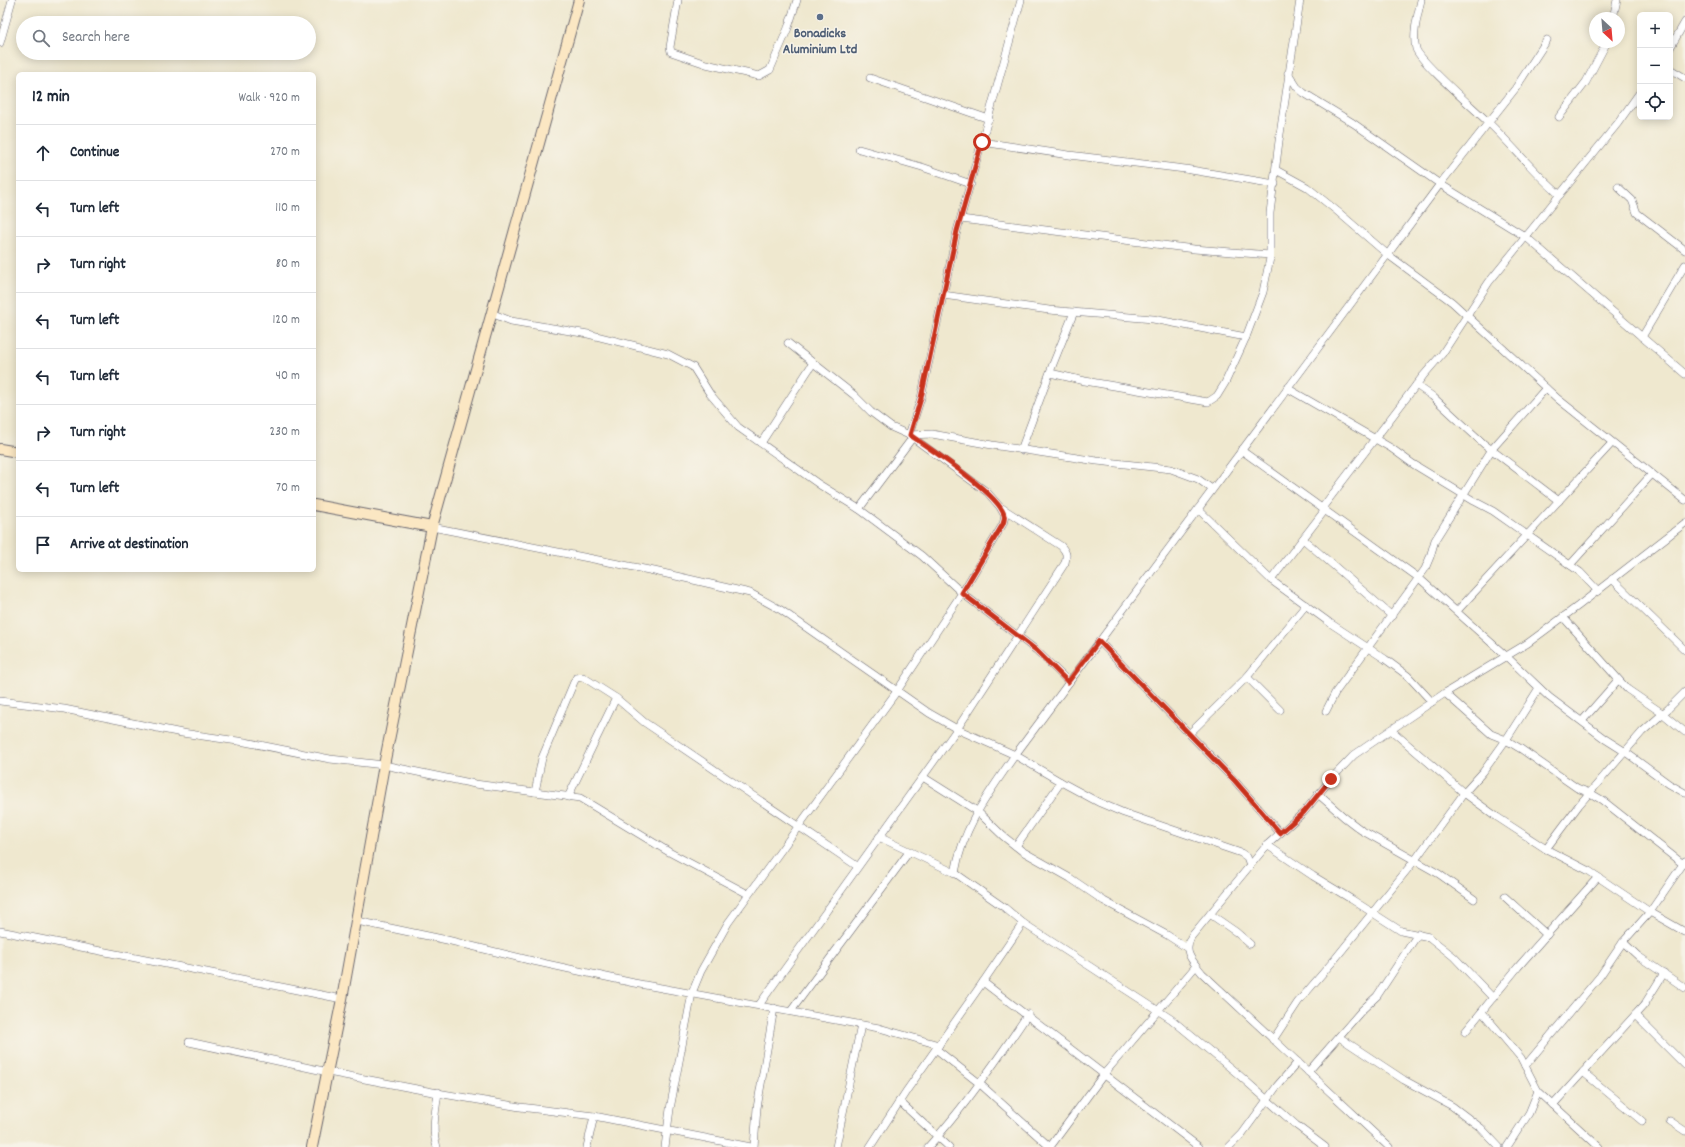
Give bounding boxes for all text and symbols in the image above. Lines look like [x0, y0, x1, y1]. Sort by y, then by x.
marker: Bonadicks Aluminium Ltd [815, 12, 825, 22]
north arrow [1589, 12, 1625, 48]
map controls [1637, 12, 1673, 120]
button: + [1637, 12, 1673, 48]
search box [16, 16, 316, 60]
place label: Bonadicks Aluminium Ltd [783, 24, 858, 60]
icon: search [30, 27, 52, 49]
text: Search here [62, 27, 130, 49]
button: − [1637, 48, 1673, 84]
button: locate [1637, 84, 1673, 120]
text: 12 min [32, 86, 70, 110]
text: Walk · 920 m [238, 89, 300, 108]
route start [973, 133, 991, 151]
icon: ahead [32, 142, 54, 164]
text: Continue [70, 142, 119, 164]
text: 270 m [270, 143, 300, 162]
icon: left [32, 198, 54, 220]
text: Turn left [70, 198, 119, 220]
text: 110 m [275, 199, 300, 218]
icon: right [32, 254, 54, 276]
text: Turn right [70, 254, 126, 276]
text: 80 m [276, 255, 300, 274]
icon: left [32, 310, 54, 332]
text: Turn left [70, 310, 119, 332]
text: 120 m [272, 311, 300, 330]
icon: left [32, 366, 54, 388]
text: Turn left [70, 366, 119, 388]
text: 40 m [276, 367, 300, 386]
icon: right [32, 422, 54, 444]
text: Turn right [70, 422, 126, 444]
text: 230 m [270, 423, 300, 442]
icon: left [32, 478, 54, 500]
text: Turn left [70, 478, 119, 500]
text: 70 m [276, 479, 300, 498]
icon: arrive [32, 534, 54, 556]
text: Arrive at destination [70, 534, 188, 556]
route end [1322, 770, 1340, 788]

